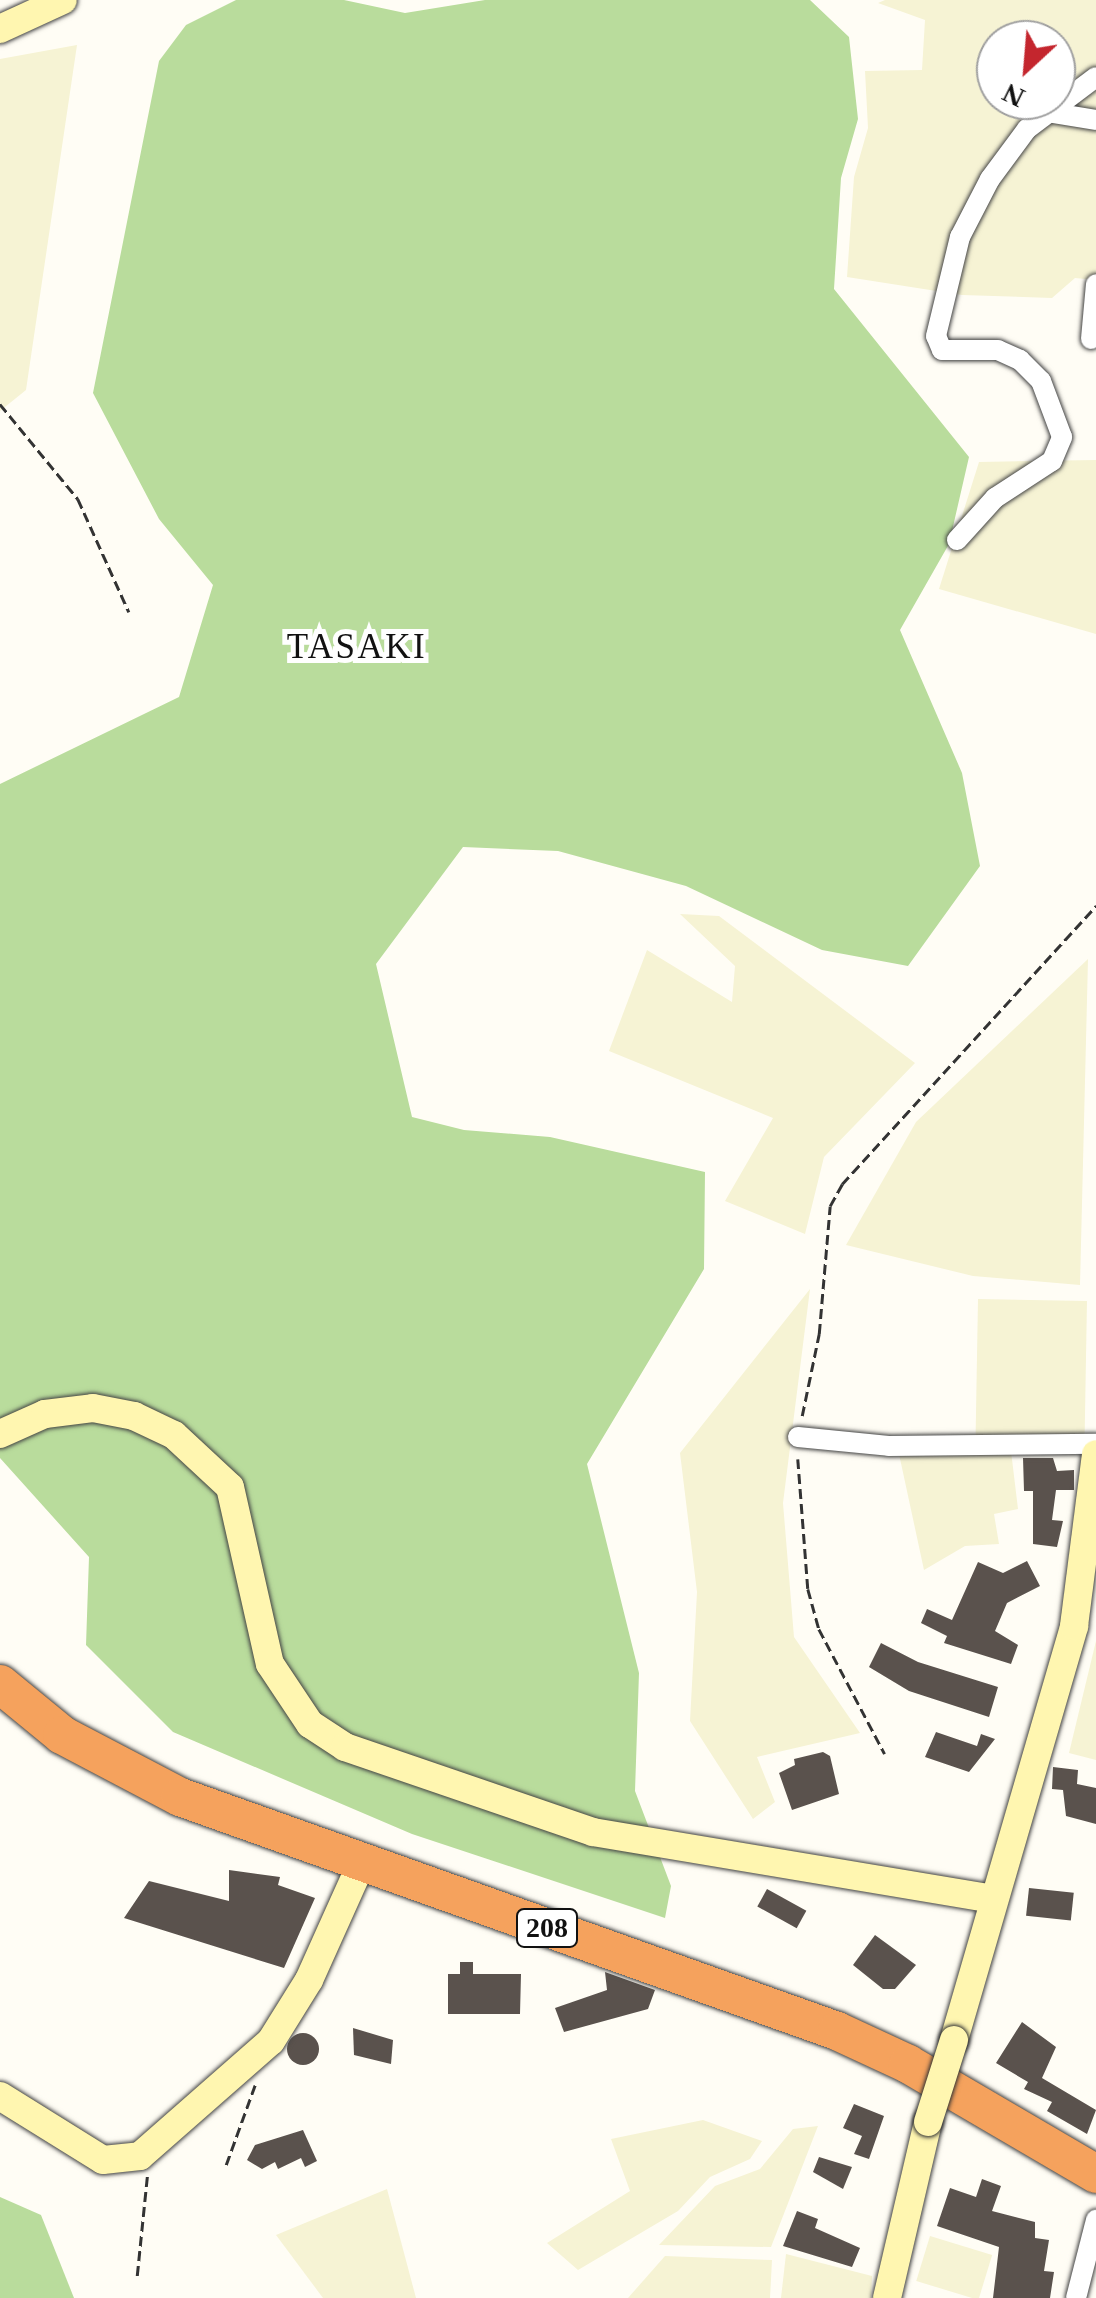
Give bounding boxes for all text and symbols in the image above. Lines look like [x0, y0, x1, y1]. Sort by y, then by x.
north arrow [976, 20, 1076, 120]
text: N [998, 77, 1029, 114]
district label: TASAKI [292, 626, 422, 668]
road number: 208 [512, 1905, 582, 1951]

